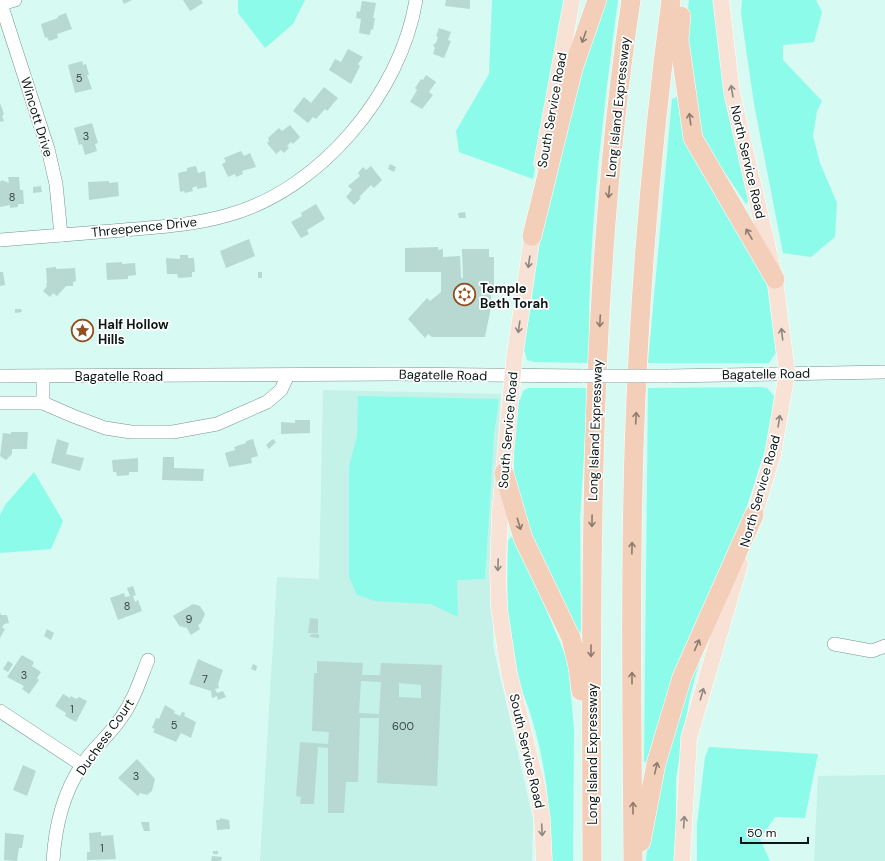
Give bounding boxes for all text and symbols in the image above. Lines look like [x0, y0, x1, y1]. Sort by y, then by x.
one-way arrow [580, 30, 588, 42]
street label: Long Island Expressway [602, 36, 634, 178]
street label: South Service Road [533, 51, 571, 169]
house number: 5 [76, 71, 83, 85]
street label: Wincott Drive [17, 75, 57, 159]
one-way arrow [728, 85, 736, 98]
street label: North Service Road [727, 104, 769, 220]
one-way arrow [686, 113, 694, 126]
house number: 3 [83, 129, 89, 143]
one-way arrow [605, 185, 613, 198]
house number: 8 [9, 190, 15, 204]
street label: Threepence Drive [90, 213, 198, 241]
one-way arrow [744, 228, 752, 240]
one-way arrow [525, 255, 533, 268]
place label: Temple Beth Torah [480, 280, 548, 312]
synagogue icon: Temple Beth Torah [451, 282, 477, 308]
one-way arrow [596, 314, 604, 327]
place label: Half Hollow Hills [98, 316, 169, 348]
place icon: Half Hollow Hills [69, 318, 95, 344]
one-way arrow [515, 320, 523, 333]
one-way arrow [778, 328, 786, 341]
street label: Long Island Expressway [584, 359, 606, 501]
street label: Bagatelle Road [722, 365, 810, 383]
street label: Bagatelle Road [399, 366, 487, 384]
street label: Bagatelle Road [75, 368, 163, 385]
street label: South Service Road [494, 371, 522, 489]
one-way arrow [632, 412, 639, 425]
one-way arrow [775, 415, 783, 428]
street label: North Service Road [736, 433, 784, 549]
one-way arrow [588, 514, 596, 527]
one-way arrow [515, 517, 523, 529]
one-way arrow [628, 542, 636, 555]
one-way arrow [494, 558, 502, 571]
house number: 8 [124, 599, 130, 613]
house number: 9 [186, 612, 193, 626]
one-way arrow [694, 639, 701, 651]
one-way arrow [587, 644, 595, 657]
house number: 3 [21, 668, 27, 682]
house number: 7 [202, 672, 208, 686]
one-way arrow [628, 672, 636, 685]
street label: Long Island Expressway [584, 683, 601, 825]
one-way arrow [699, 688, 706, 701]
street label: South Service Road [506, 692, 548, 810]
street label: Duchess Court [72, 695, 138, 779]
house number: 1 [70, 702, 74, 716]
house number: 5 [171, 718, 178, 732]
house number: 600 [392, 719, 414, 733]
one-way arrow [652, 762, 660, 775]
house number: 3 [133, 769, 139, 783]
one-way arrow [629, 802, 637, 815]
one-way arrow [681, 816, 688, 829]
scale bar [741, 819, 808, 845]
one-way arrow [539, 823, 546, 836]
text: 50 m [747, 825, 776, 841]
house number: 1 [100, 841, 104, 855]

